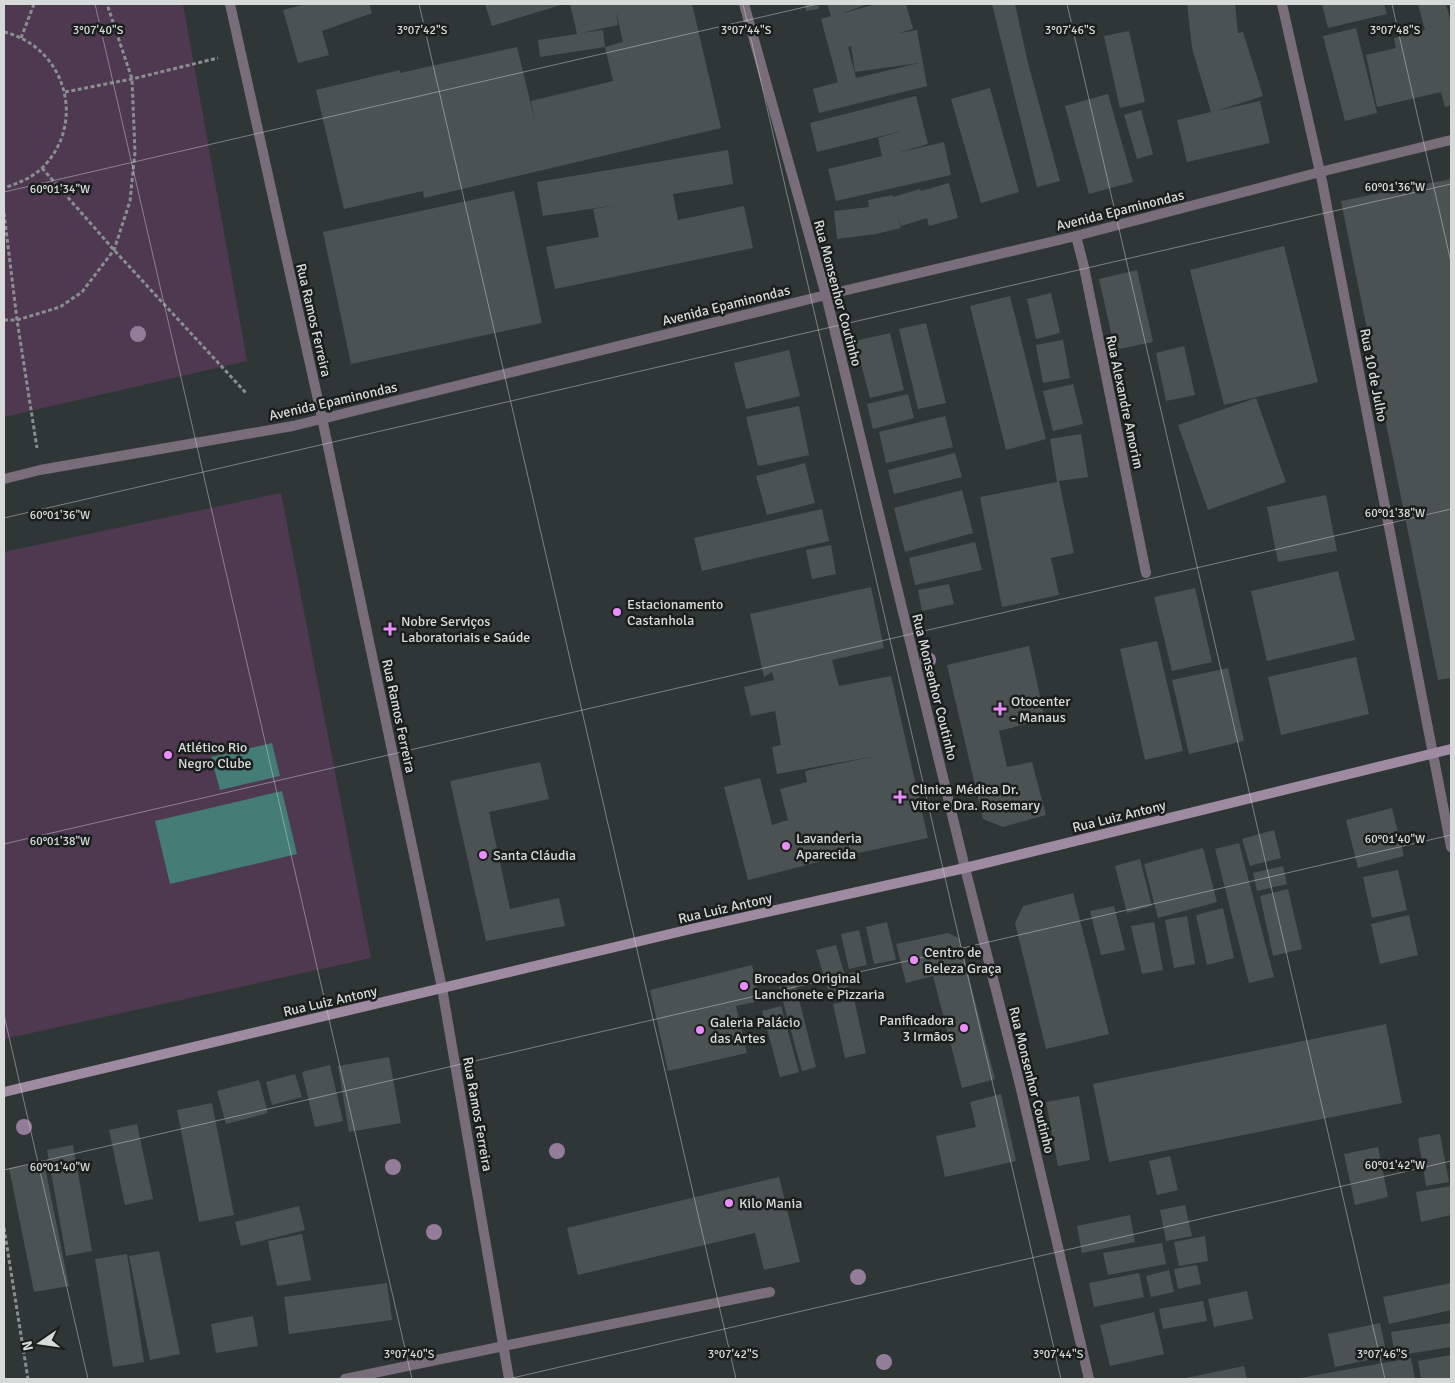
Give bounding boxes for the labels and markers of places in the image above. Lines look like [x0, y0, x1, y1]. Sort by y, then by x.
place label: Estacionamento Castanhola [627, 596, 723, 629]
marker: Estacionamento Castanhola [611, 606, 623, 618]
place label: Nobre Serviços Laboratoriais e Saúde [401, 613, 530, 646]
marker: Nobre Serviços Laboratoriais e Saúde [383, 622, 397, 636]
place label: Otocenter - Manaus [1011, 693, 1071, 726]
marker: Otocenter - Manaus [993, 702, 1007, 716]
place label: Atlético Rio Negro Clube [178, 739, 252, 772]
marker: Atlético Rio Negro Clube [162, 749, 174, 761]
place label: Clinica Médica Dr. Vitor e Dra. Rosemary [911, 781, 1041, 814]
marker: Clinica Médica Dr. Vitor e Dra. Rosemary [893, 790, 907, 804]
place label: Lavanderia Aparecida [796, 830, 862, 863]
marker: Lavanderia Aparecida [780, 840, 792, 852]
place label: Santa Cláudia [493, 847, 576, 864]
marker: Santa Cláudia [477, 849, 489, 861]
place label: Centro de Beleza Graça [924, 944, 1002, 977]
marker: Centro de Beleza Graça [908, 954, 920, 966]
place label: Brocados Original Lanchonete e Pizzaria [754, 970, 885, 1003]
marker: Brocados Original Lanchonete e Pizzaria [738, 980, 750, 992]
place label: Panificadora 3 Irmãos [879, 1012, 954, 1045]
place label: Galeria Palácio das Artes [710, 1014, 800, 1047]
marker: Panificadora 3 Irmãos [958, 1022, 970, 1034]
marker: Galeria Palácio das Artes [694, 1024, 706, 1036]
place label: Kilo Mania [739, 1195, 802, 1212]
marker: Kilo Mania [723, 1197, 735, 1209]

